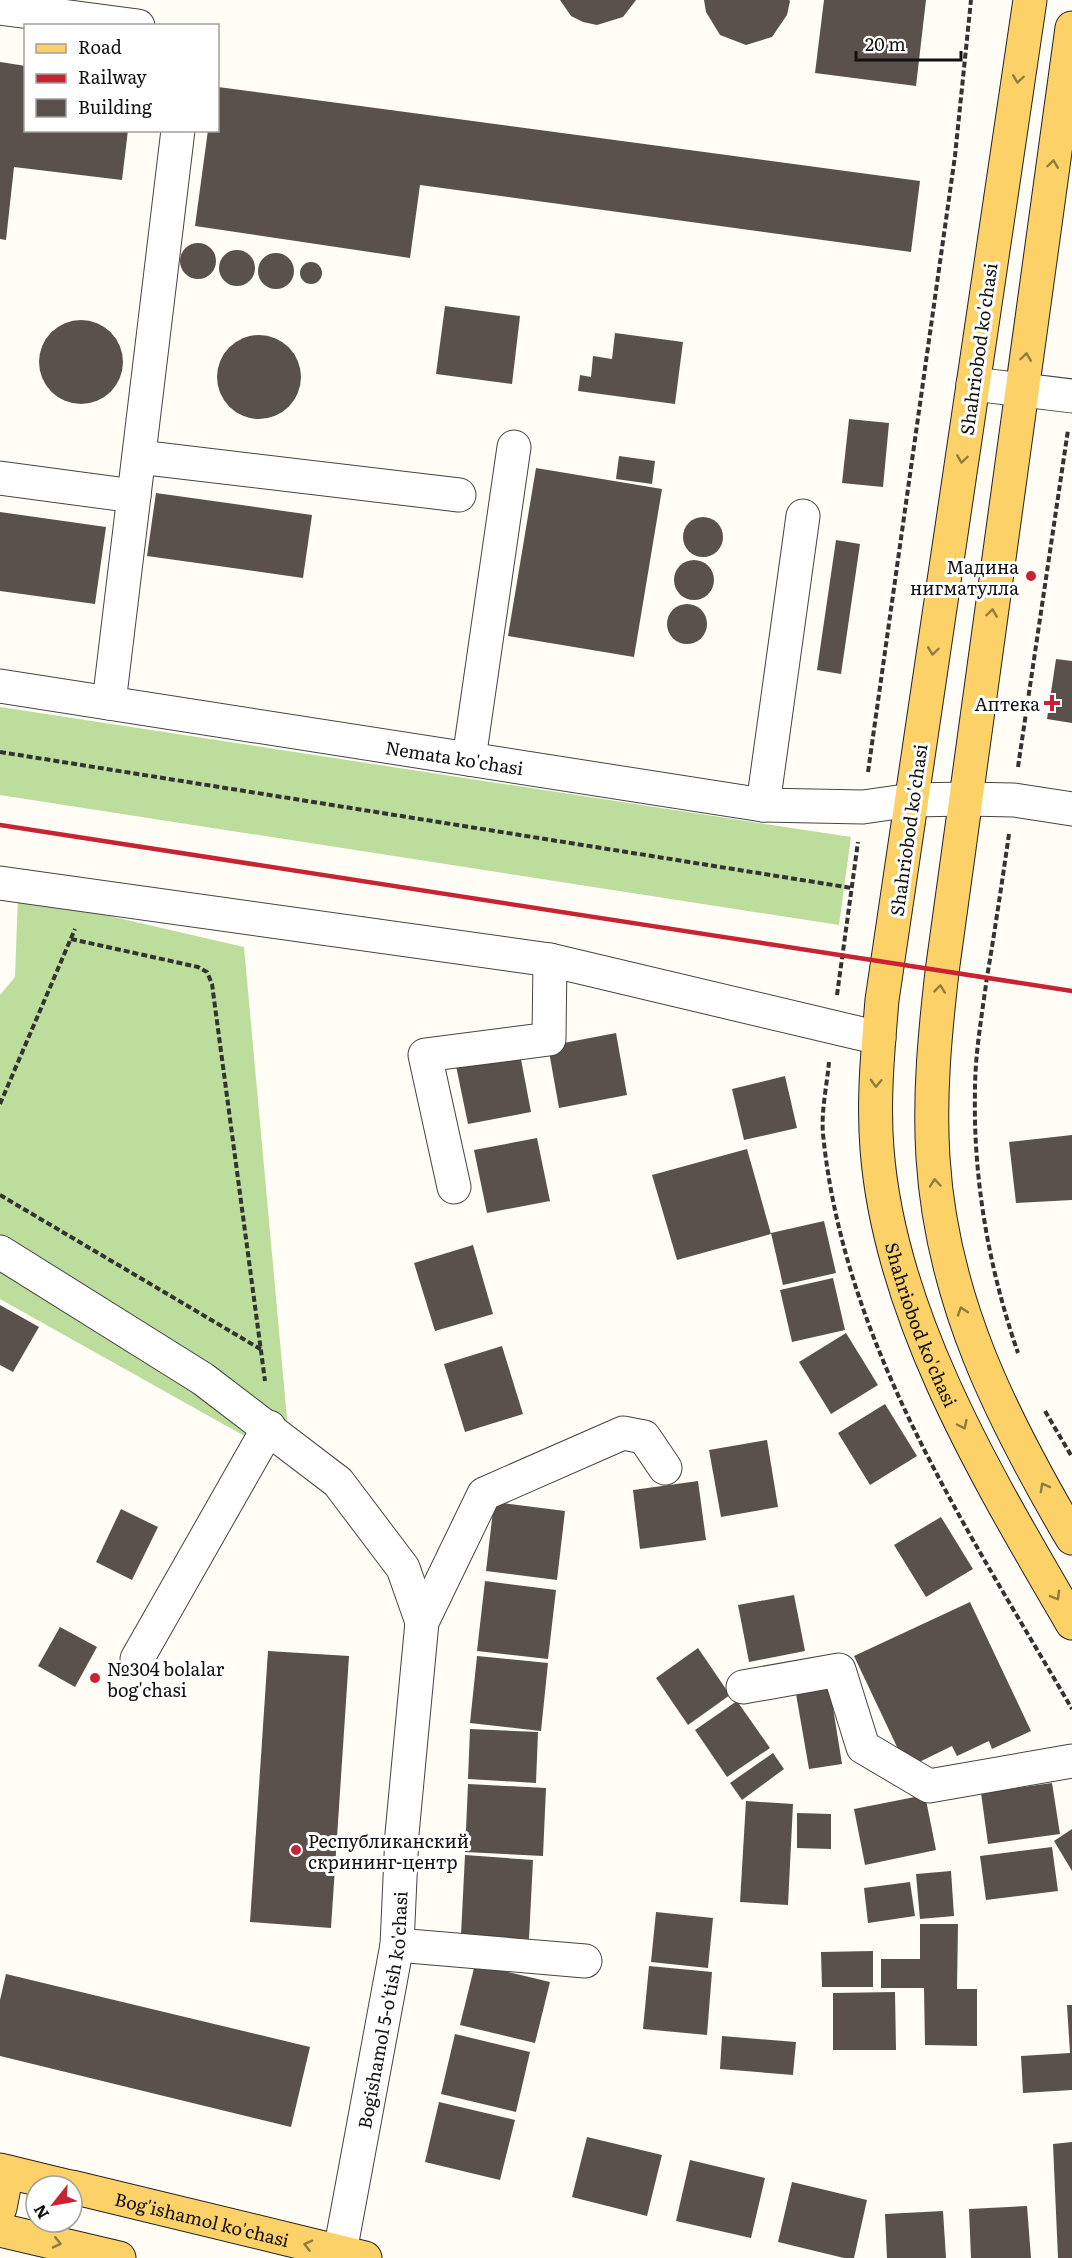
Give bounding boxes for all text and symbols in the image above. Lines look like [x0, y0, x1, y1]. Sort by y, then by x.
legend [24, 24, 219, 132]
scale bar [856, 24, 961, 62]
text: 20 m [865, 30, 906, 57]
text: Road [78, 33, 122, 60]
text: Railway [78, 63, 147, 90]
one-way arrow [1013, 74, 1025, 83]
text: Building [78, 93, 153, 120]
one-way arrow [1047, 160, 1059, 169]
street label: Shahriobod ko'chasi [953, 261, 1003, 437]
one-way arrow [1020, 353, 1032, 362]
one-way arrow [957, 454, 969, 463]
place label: Мадина нигматулла [910, 553, 1019, 601]
marker: Мадина нигматулла [1024, 569, 1038, 583]
one-way arrow [985, 608, 997, 618]
one-way arrow [928, 647, 940, 656]
place label: Аптека [974, 690, 1040, 717]
marker: Аптека [1045, 696, 1059, 710]
street label: Nemata ko'chasi [384, 733, 525, 781]
street label: Shahriobod ko'chasi [883, 742, 933, 918]
one-way arrow [933, 984, 946, 994]
one-way arrow [870, 1079, 883, 1088]
one-way arrow [929, 1179, 942, 1188]
street label: Shahriobod ko'chasi [879, 1239, 965, 1411]
one-way arrow [956, 1306, 969, 1317]
one-way arrow [956, 1418, 968, 1429]
one-way arrow [1040, 1483, 1051, 1493]
one-way arrow [1049, 1590, 1060, 1600]
place label: №304 bolalar bog'chasi [107, 1655, 225, 1703]
marker: №304 bolalar bog'chasi [88, 1671, 102, 1685]
place label: Республиканский скрининг-центр [308, 1827, 469, 1875]
marker: Республиканский скрининг-центр [289, 1843, 303, 1857]
street label: Bogishamol 5-o'tish ko'chasi [350, 1891, 413, 2131]
north arrow [24, 2174, 84, 2234]
street label: Bog'ishamol ko'chasi [112, 2184, 292, 2253]
text: N [27, 2200, 54, 2224]
one-way arrow [52, 2236, 62, 2249]
one-way arrow [303, 2239, 313, 2252]

